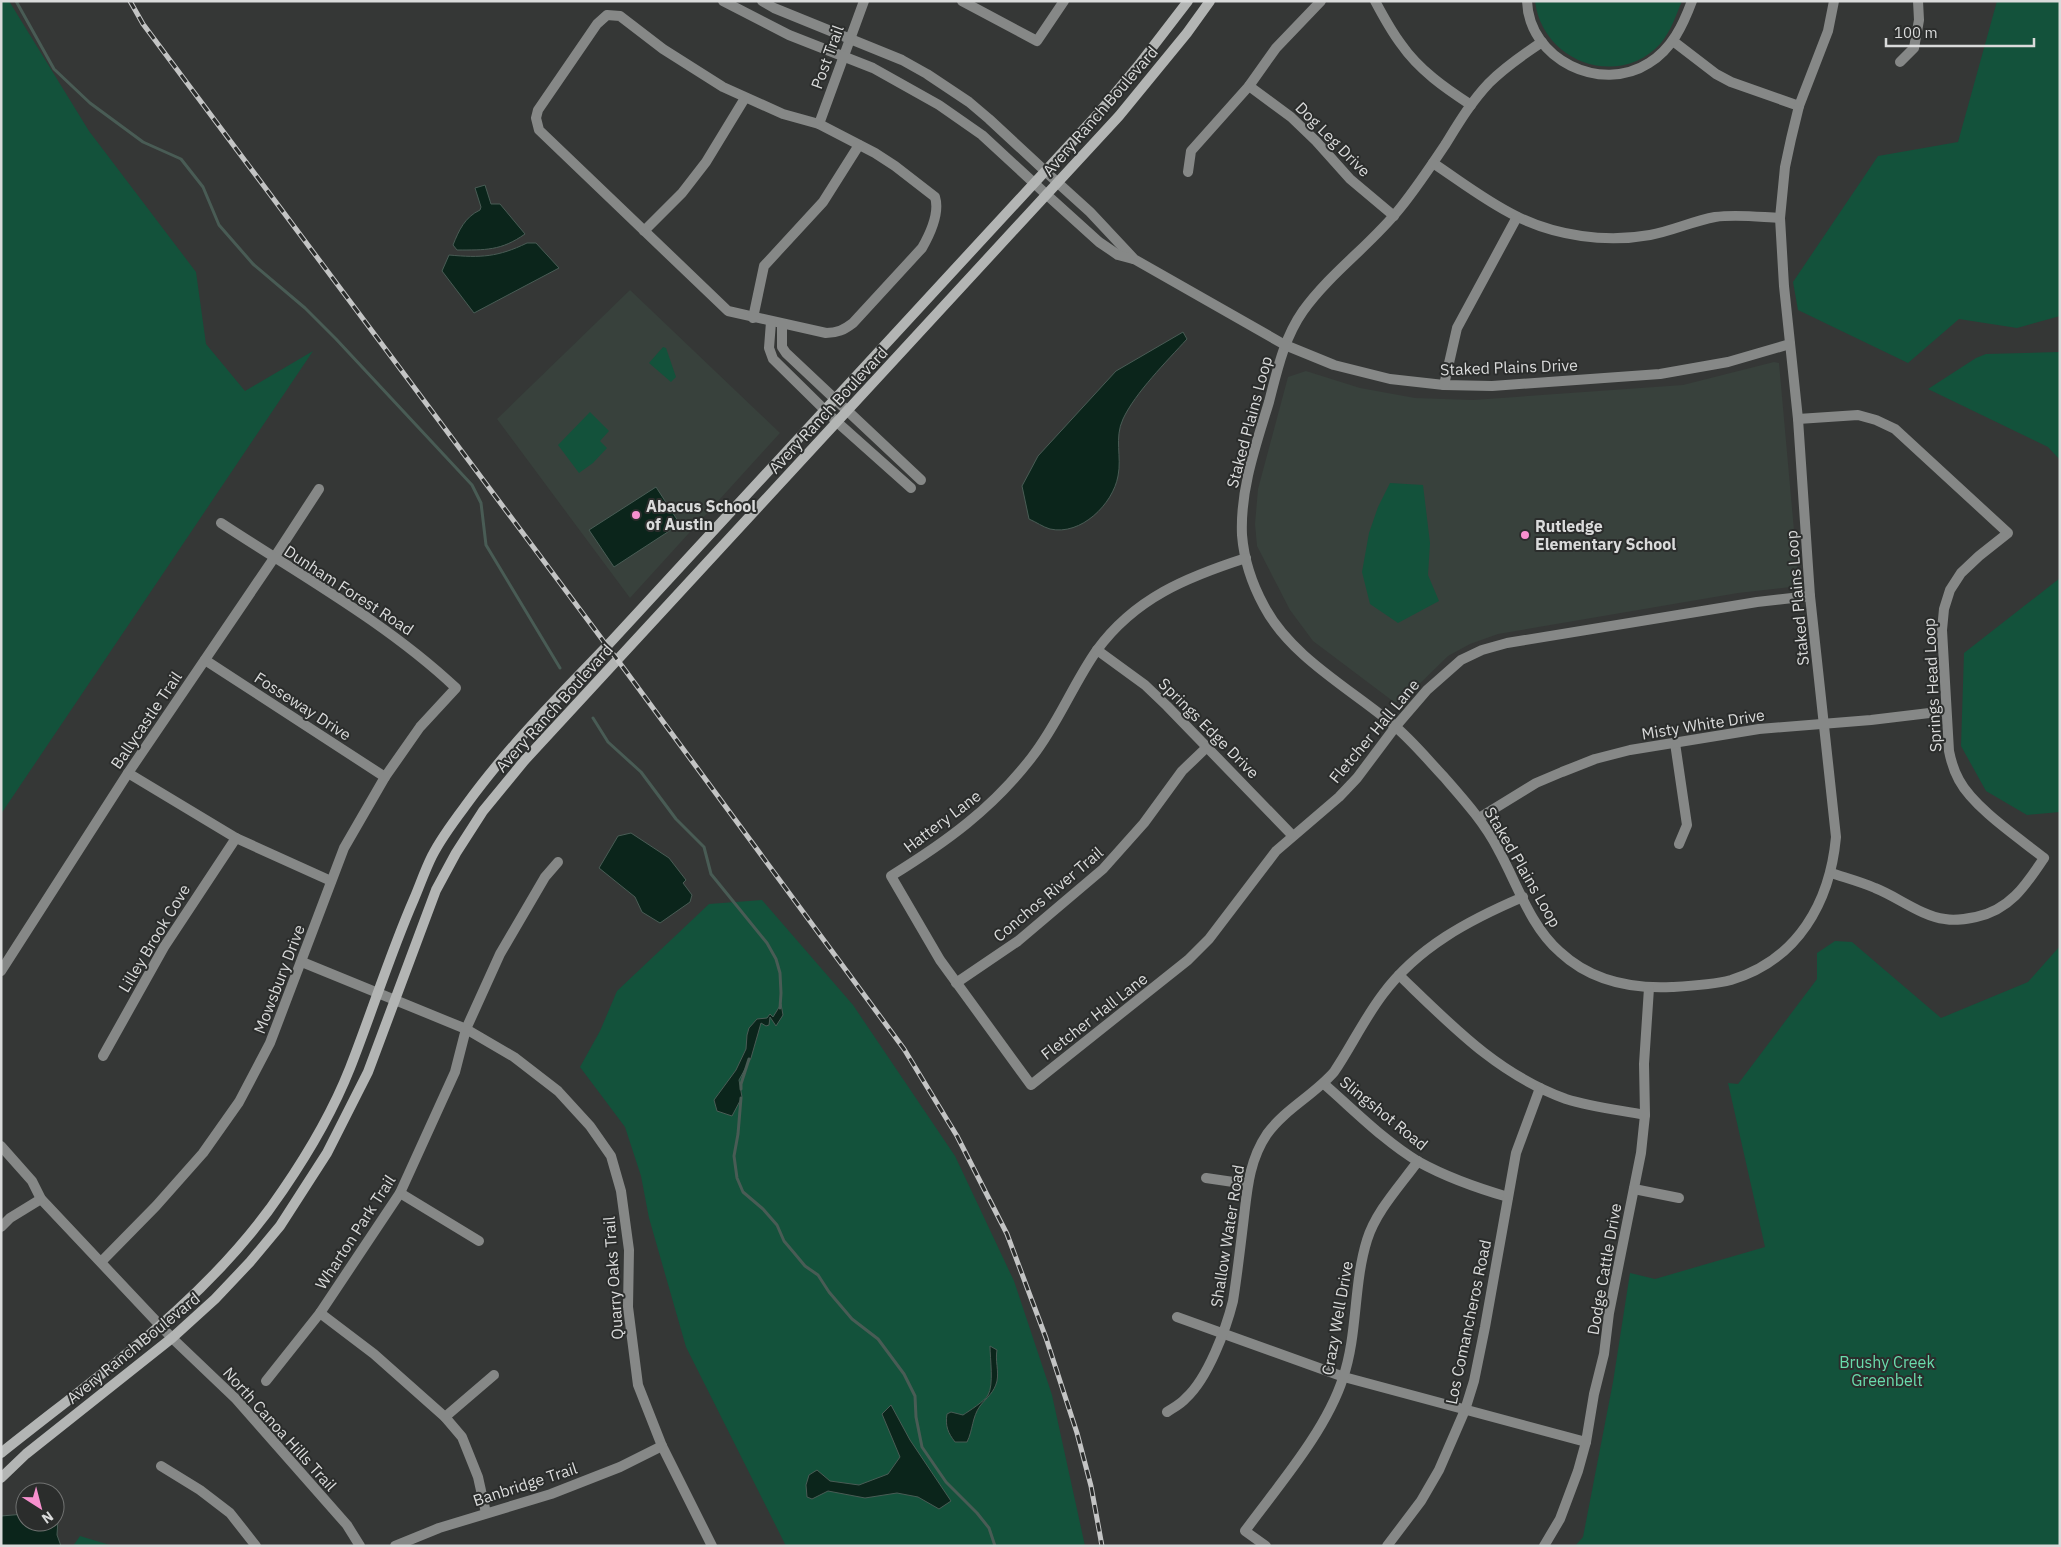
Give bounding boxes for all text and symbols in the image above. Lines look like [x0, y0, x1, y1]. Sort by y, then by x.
scale bar [1886, 15, 2034, 47]
street label: Post Trail [806, 22, 848, 92]
text: 100 m [1894, 23, 1938, 42]
street label: Avery Ranch Boulevard [1038, 42, 1162, 180]
street label: Dog Leg Drive [1291, 97, 1375, 181]
street label: Avery Ranch Boulevard [764, 343, 892, 477]
street label: Staked Plains Loop [1222, 354, 1276, 490]
street label: Staked Plains Drive [1440, 355, 1578, 379]
place label: Abacus School of Austin [646, 496, 756, 534]
marker: Abacus School of Austin [630, 509, 642, 521]
place label: Rutledge Elementary School [1535, 516, 1676, 554]
marker: Rutledge Elementary School [1519, 529, 1531, 541]
street label: Staked Plains Loop [1781, 530, 1813, 666]
street label: Dunham Forest Road [281, 541, 417, 639]
street label: Springs Head Loop [1918, 617, 1946, 753]
street label: Avery Ranch Boulevard [491, 640, 617, 776]
street label: Ballycastle Trail [106, 667, 186, 773]
street label: Fosseway Drive [251, 667, 355, 745]
street label: Springs Edge Drive [1155, 674, 1264, 783]
street label: Fletcher Hall Lane [1325, 675, 1424, 787]
street label: Misty White Drive [1640, 704, 1766, 744]
street label: Hattery Lane [899, 785, 985, 857]
street label: Staked Plains Loop [1480, 803, 1566, 931]
street label: Conchos River Trail [989, 842, 1107, 946]
street label: Lilley Brook Cove [114, 880, 194, 996]
street label: Mowsbury Drive [249, 921, 309, 1036]
street label: Fletcher Hall Lane [1037, 968, 1151, 1064]
street label: Slingshot Road [1336, 1071, 1432, 1155]
street label: Shallow Water Road [1206, 1163, 1248, 1309]
street label: Wharton Park Trail [311, 1171, 399, 1293]
street label: Dodge Cattle Drive [1583, 1201, 1625, 1336]
street label: Quarry Oaks Trail [599, 1216, 627, 1340]
street label: Los Comancheros Road [1441, 1238, 1495, 1406]
street label: Crazy Well Drive [1317, 1259, 1357, 1377]
street label: Avery Ranch Boulevard [62, 1288, 204, 1408]
park label: Brushy Creek Greenbelt [1839, 1352, 1935, 1390]
street label: North Canoa Hills Trail [219, 1363, 341, 1495]
street label: Banbridge Trail [470, 1458, 580, 1510]
north arrow [15, 1482, 65, 1532]
text: N [38, 1507, 57, 1528]

